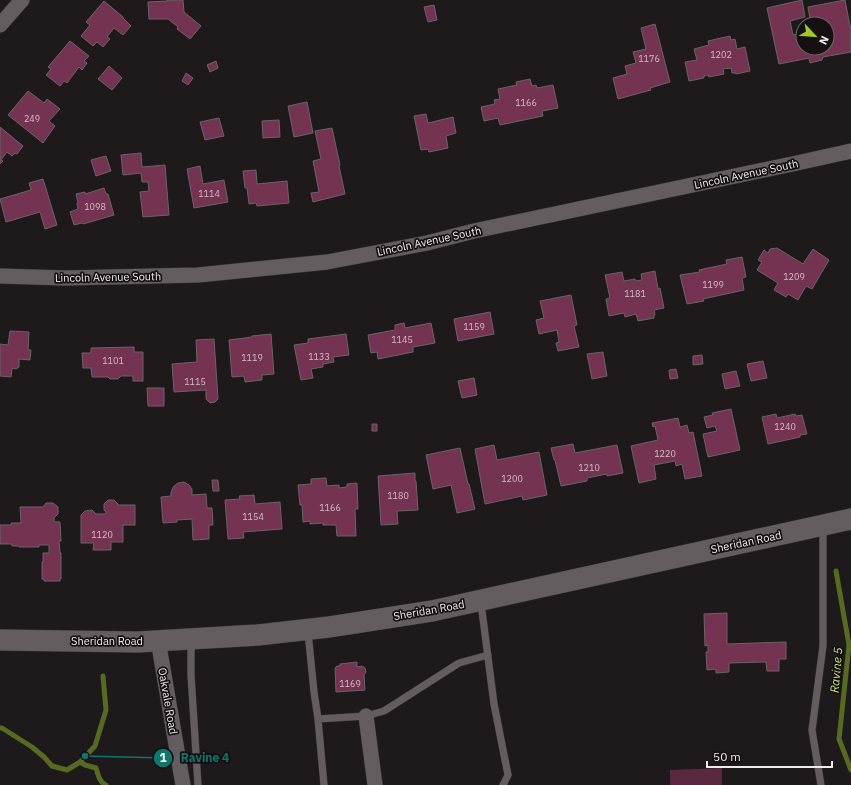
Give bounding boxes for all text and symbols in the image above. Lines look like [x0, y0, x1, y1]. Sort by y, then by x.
north arrow [795, 16, 835, 56]
text: N [816, 34, 832, 47]
house number: 1202 [710, 49, 732, 60]
house number: 1176 [638, 53, 660, 64]
house number: 1166 [515, 97, 537, 108]
house number: 249 [24, 113, 40, 124]
street label: Lincoln Avenue South [693, 156, 799, 192]
house number: 1114 [198, 188, 220, 199]
house number: 1098 [84, 201, 106, 212]
street label: Lincoln Avenue South [376, 223, 482, 259]
street label: Lincoln Avenue South [55, 269, 161, 285]
house number: 1209 [783, 271, 805, 282]
house number: 1199 [702, 279, 724, 290]
house number: 1181 [624, 288, 646, 299]
house number: 1159 [463, 321, 485, 332]
house number: 1145 [391, 334, 413, 345]
house number: 1133 [308, 351, 330, 362]
house number: 1119 [241, 352, 263, 363]
house number: 1101 [102, 355, 124, 366]
house number: 1115 [184, 376, 206, 387]
house number: 1240 [774, 421, 796, 432]
house number: 1220 [654, 448, 676, 459]
house number: 1210 [578, 462, 600, 473]
house number: 1200 [501, 473, 523, 484]
house number: 1180 [387, 490, 409, 501]
house number: 1166 [319, 502, 341, 513]
house number: 1154 [242, 511, 264, 522]
street label: Sheridan Road [709, 528, 783, 556]
house number: 1120 [91, 529, 113, 540]
street label: Sheridan Road [392, 597, 466, 623]
street label: Sheridan Road [71, 634, 143, 648]
water label: Ravine 5 [827, 646, 845, 694]
street label: Oakvale Road [155, 667, 181, 735]
house number: 1169 [339, 678, 361, 689]
scale bar [707, 743, 832, 769]
callout: Ravine 4 [153, 746, 237, 770]
text: 50 m [713, 749, 741, 764]
text: 1 [159, 750, 167, 765]
text: Ravine 4 [181, 750, 229, 765]

